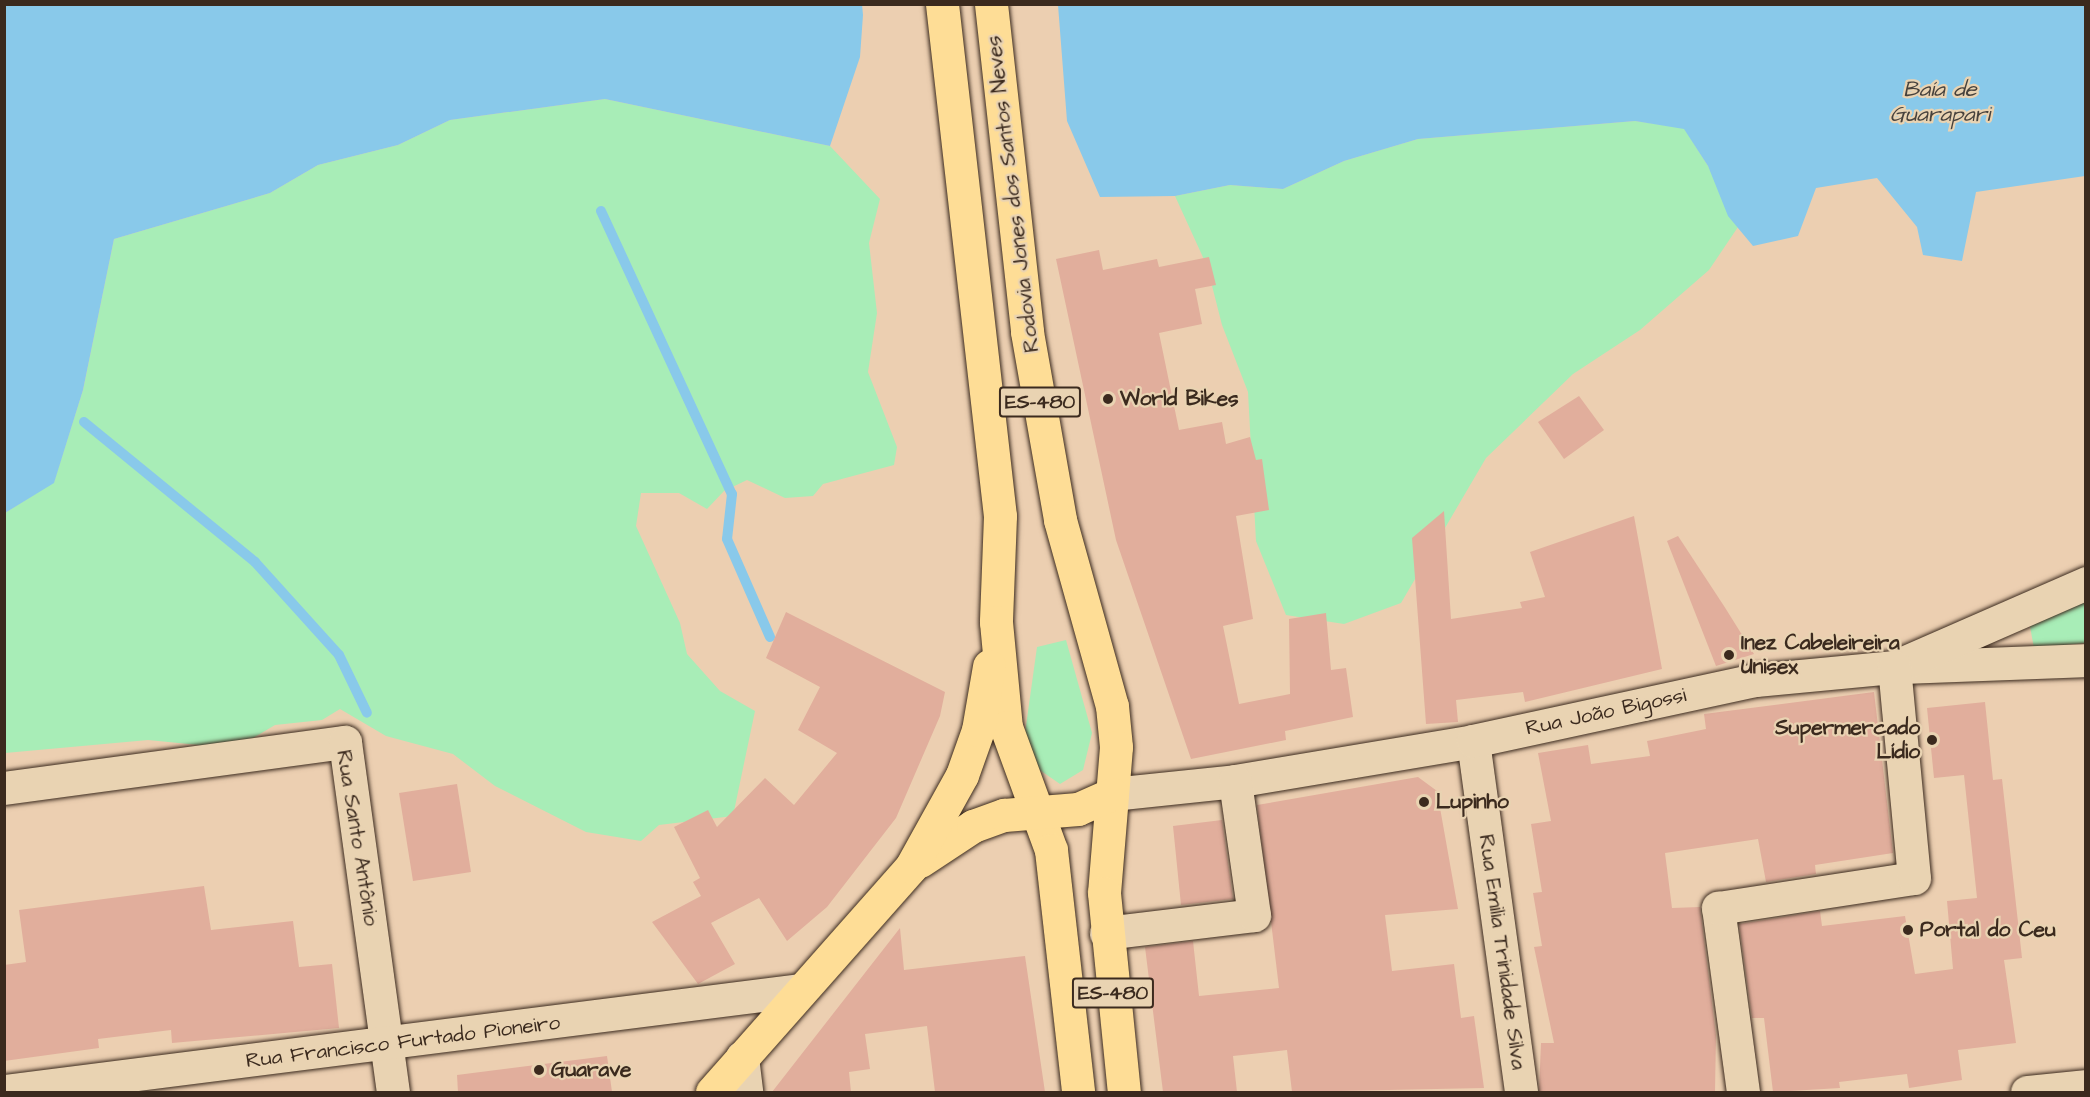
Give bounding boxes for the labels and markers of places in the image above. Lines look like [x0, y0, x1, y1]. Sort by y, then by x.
place label: World Bikes [1120, 386, 1239, 412]
marker: World Bikes [1101, 392, 1115, 406]
place label: Inez Cabeleireira Unisex [1741, 630, 1900, 680]
marker: Inez Cabeleireira Unisex [1722, 648, 1736, 662]
place label: Supermercado Lídio [1775, 715, 1920, 765]
marker: Supermercado Lídio [1925, 733, 1939, 747]
place label: Lupinho [1436, 789, 1509, 815]
marker: Lupinho [1417, 795, 1431, 809]
place label: Portal do Ceu [1920, 917, 2056, 943]
marker: Portal do Ceu [1901, 923, 1915, 937]
place label: Guarave [551, 1057, 631, 1083]
marker: Guarave [532, 1063, 546, 1077]

